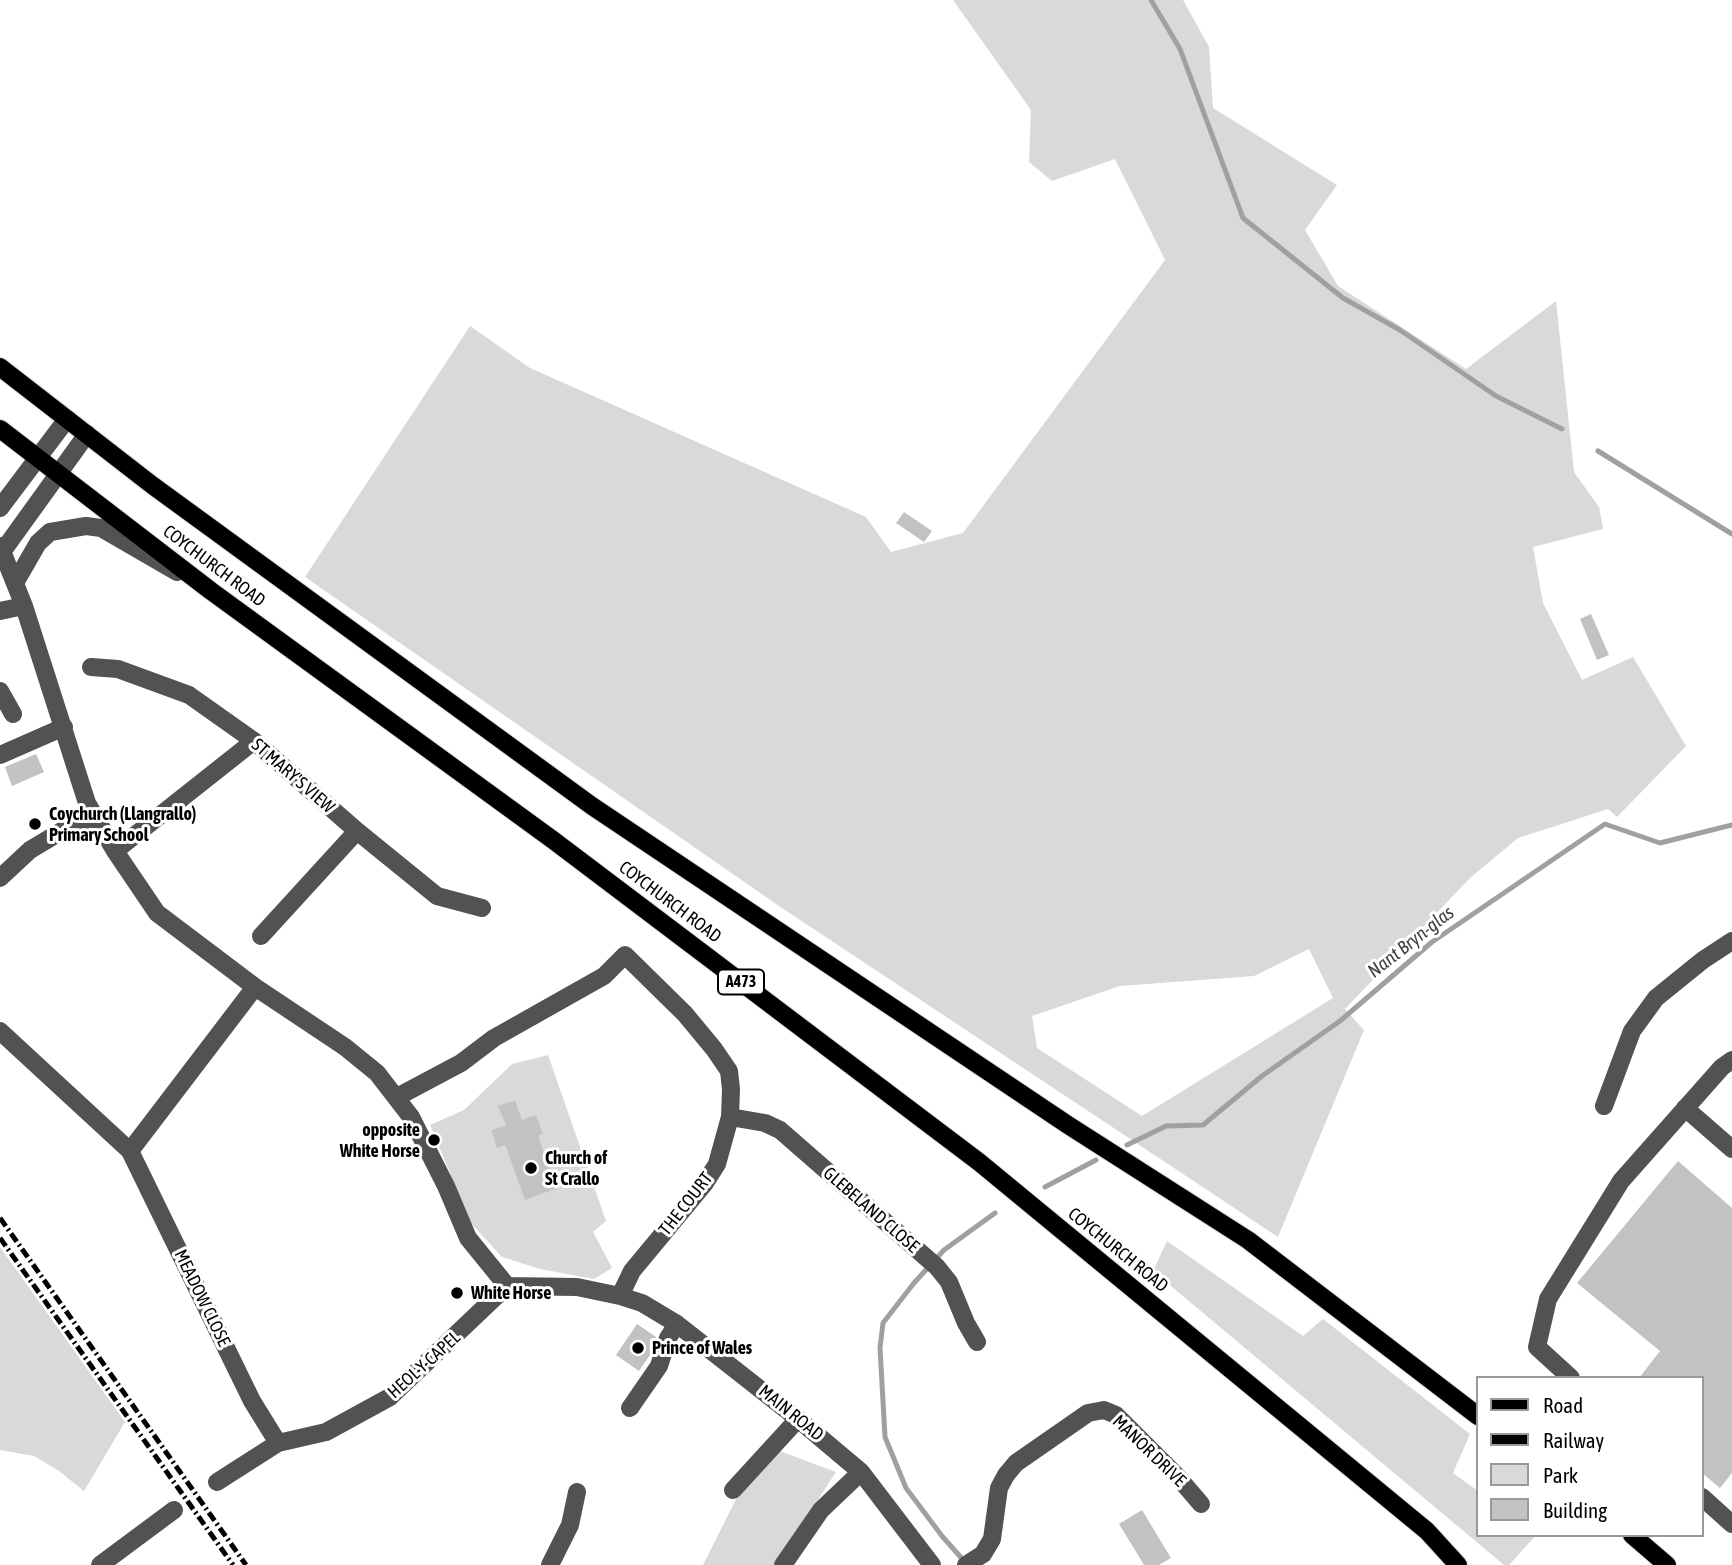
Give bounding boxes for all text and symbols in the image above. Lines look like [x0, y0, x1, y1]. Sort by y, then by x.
street label: COYCHURCH ROAD [159, 521, 269, 611]
street label: ST MARY'S VIEW [247, 734, 339, 818]
place label: Coychurch (Llangrallo) Primary School [49, 803, 196, 846]
marker: Coychurch (Llangrallo) Primary School [27, 816, 43, 832]
street label: COYCHURCH ROAD [615, 857, 725, 947]
water label: Nant Bryn-glas [1363, 901, 1459, 983]
road number: A473 [718, 970, 764, 994]
place label: opposite White Horse [340, 1119, 420, 1162]
marker: opposite White Horse [426, 1132, 442, 1148]
place label: Church of St Crallo [545, 1147, 607, 1190]
marker: Church of St Crallo [523, 1160, 539, 1176]
street label: GLEBELAND CLOSE [819, 1163, 923, 1257]
street label: THE COURT [655, 1168, 717, 1240]
street label: COYCHURCH ROAD [1064, 1203, 1172, 1297]
street label: MEADOW CLOSE [169, 1246, 235, 1350]
place label: White Horse [471, 1282, 551, 1304]
marker: White Horse [449, 1285, 465, 1301]
street label: HEOL-Y-CAPEL [383, 1327, 465, 1403]
place label: Prince of Wales [652, 1337, 752, 1359]
marker: Prince of Wales [630, 1340, 646, 1356]
legend [1476, 1376, 1704, 1537]
street label: MAIN ROAD [754, 1380, 828, 1446]
text: Road [1543, 1393, 1583, 1417]
street label: MANOR DRIVE [1108, 1411, 1190, 1491]
text: Railway [1543, 1428, 1604, 1452]
text: Park [1543, 1463, 1578, 1487]
text: Building [1543, 1498, 1607, 1522]

